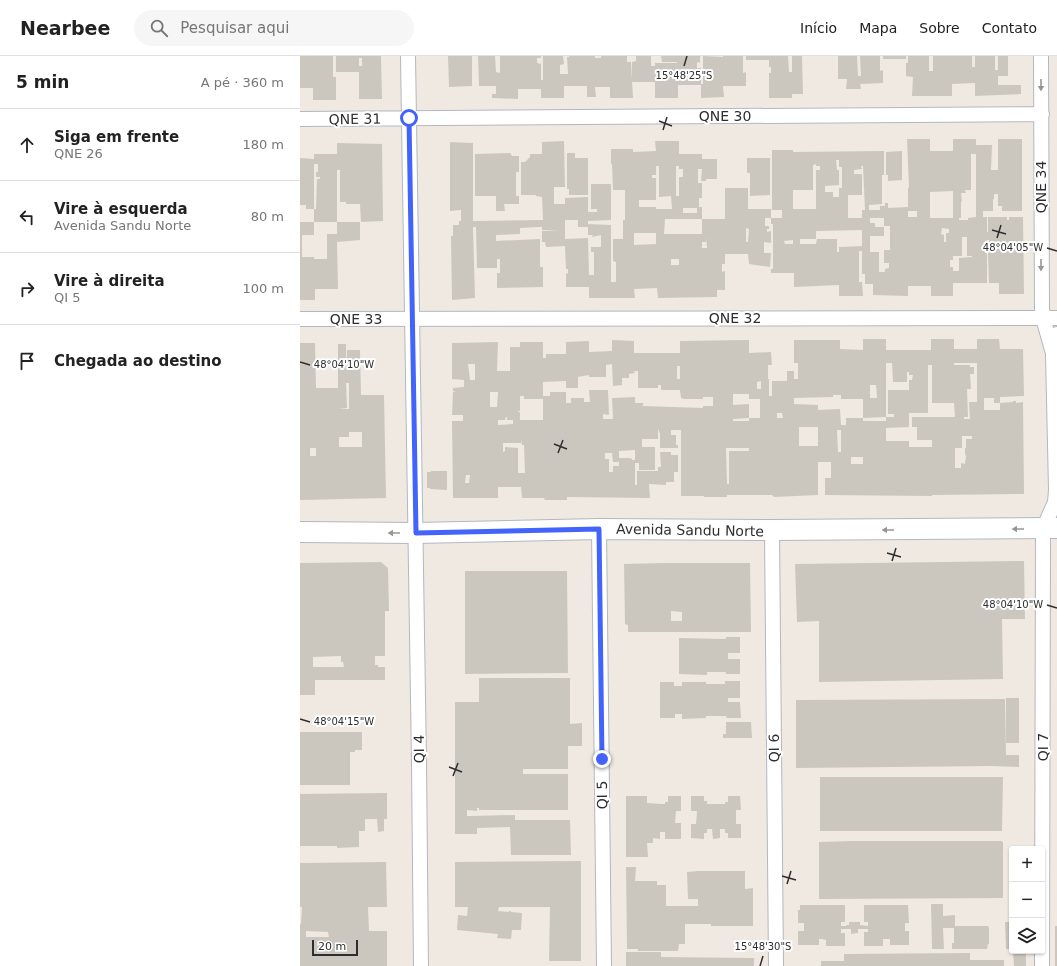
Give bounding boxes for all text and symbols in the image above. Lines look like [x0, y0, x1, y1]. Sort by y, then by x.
search box [134, 10, 414, 46]
text: Nearbee [20, 17, 110, 39]
icon: search [148, 17, 170, 39]
text: Pesquisar aqui [180, 19, 289, 37]
text: Início [800, 20, 837, 36]
text: Mapa [859, 20, 897, 36]
text: Sobre [919, 20, 960, 36]
text: Contato [982, 20, 1037, 36]
text: 15°48'25"S [656, 70, 712, 81]
text: 5 min [16, 72, 69, 92]
text: A pé · 360 m [201, 75, 284, 90]
one-way arrow [1038, 79, 1045, 91]
street label: QNE 30 [699, 108, 751, 124]
route start [400, 109, 418, 127]
street label: QNE 31 [329, 111, 381, 127]
text: Siga em frente [54, 128, 179, 146]
icon: ahead [16, 134, 38, 156]
text: 180 m [242, 137, 284, 152]
text: QNE 26 [54, 146, 103, 161]
street label: QNE 34 [1033, 161, 1049, 213]
text: Vire à esquerda [54, 200, 188, 218]
icon: left [16, 206, 38, 228]
text: 80 m [251, 209, 284, 224]
text: Avenida Sandu Norte [54, 218, 191, 233]
text: 48°04'05"W [983, 242, 1043, 253]
one-way arrow [1038, 259, 1044, 272]
text: Vire à direita [54, 272, 165, 290]
icon: right [16, 278, 38, 300]
text: 100 m [242, 281, 284, 296]
text: QI 5 [54, 290, 80, 305]
street label: QNE 32 [709, 310, 761, 326]
street label: QNE 33 [330, 311, 382, 327]
icon: arrive [16, 350, 38, 372]
text: Chegada ao destino [54, 352, 222, 370]
text: 48°04'10"W [314, 359, 374, 370]
street label: Avenida Sandu Norte [616, 521, 764, 539]
one-way arrow [1011, 526, 1024, 532]
one-way arrow [881, 527, 894, 533]
one-way arrow [387, 530, 400, 536]
text: 48°04'10"W [983, 599, 1043, 610]
text: 48°04'15"W [314, 716, 374, 727]
street label: QI 7 [1035, 733, 1051, 761]
street label: QI 6 [766, 734, 782, 762]
street label: QI 4 [411, 735, 427, 763]
route end [593, 750, 611, 768]
street label: QI 5 [594, 781, 610, 809]
map controls [1009, 846, 1045, 954]
button: + [1009, 846, 1045, 882]
button: − [1009, 882, 1045, 918]
button: layers [1009, 918, 1045, 954]
scale bar [312, 938, 358, 957]
text: 20 m [318, 940, 346, 953]
text: 15°48'30"S [735, 941, 791, 952]

